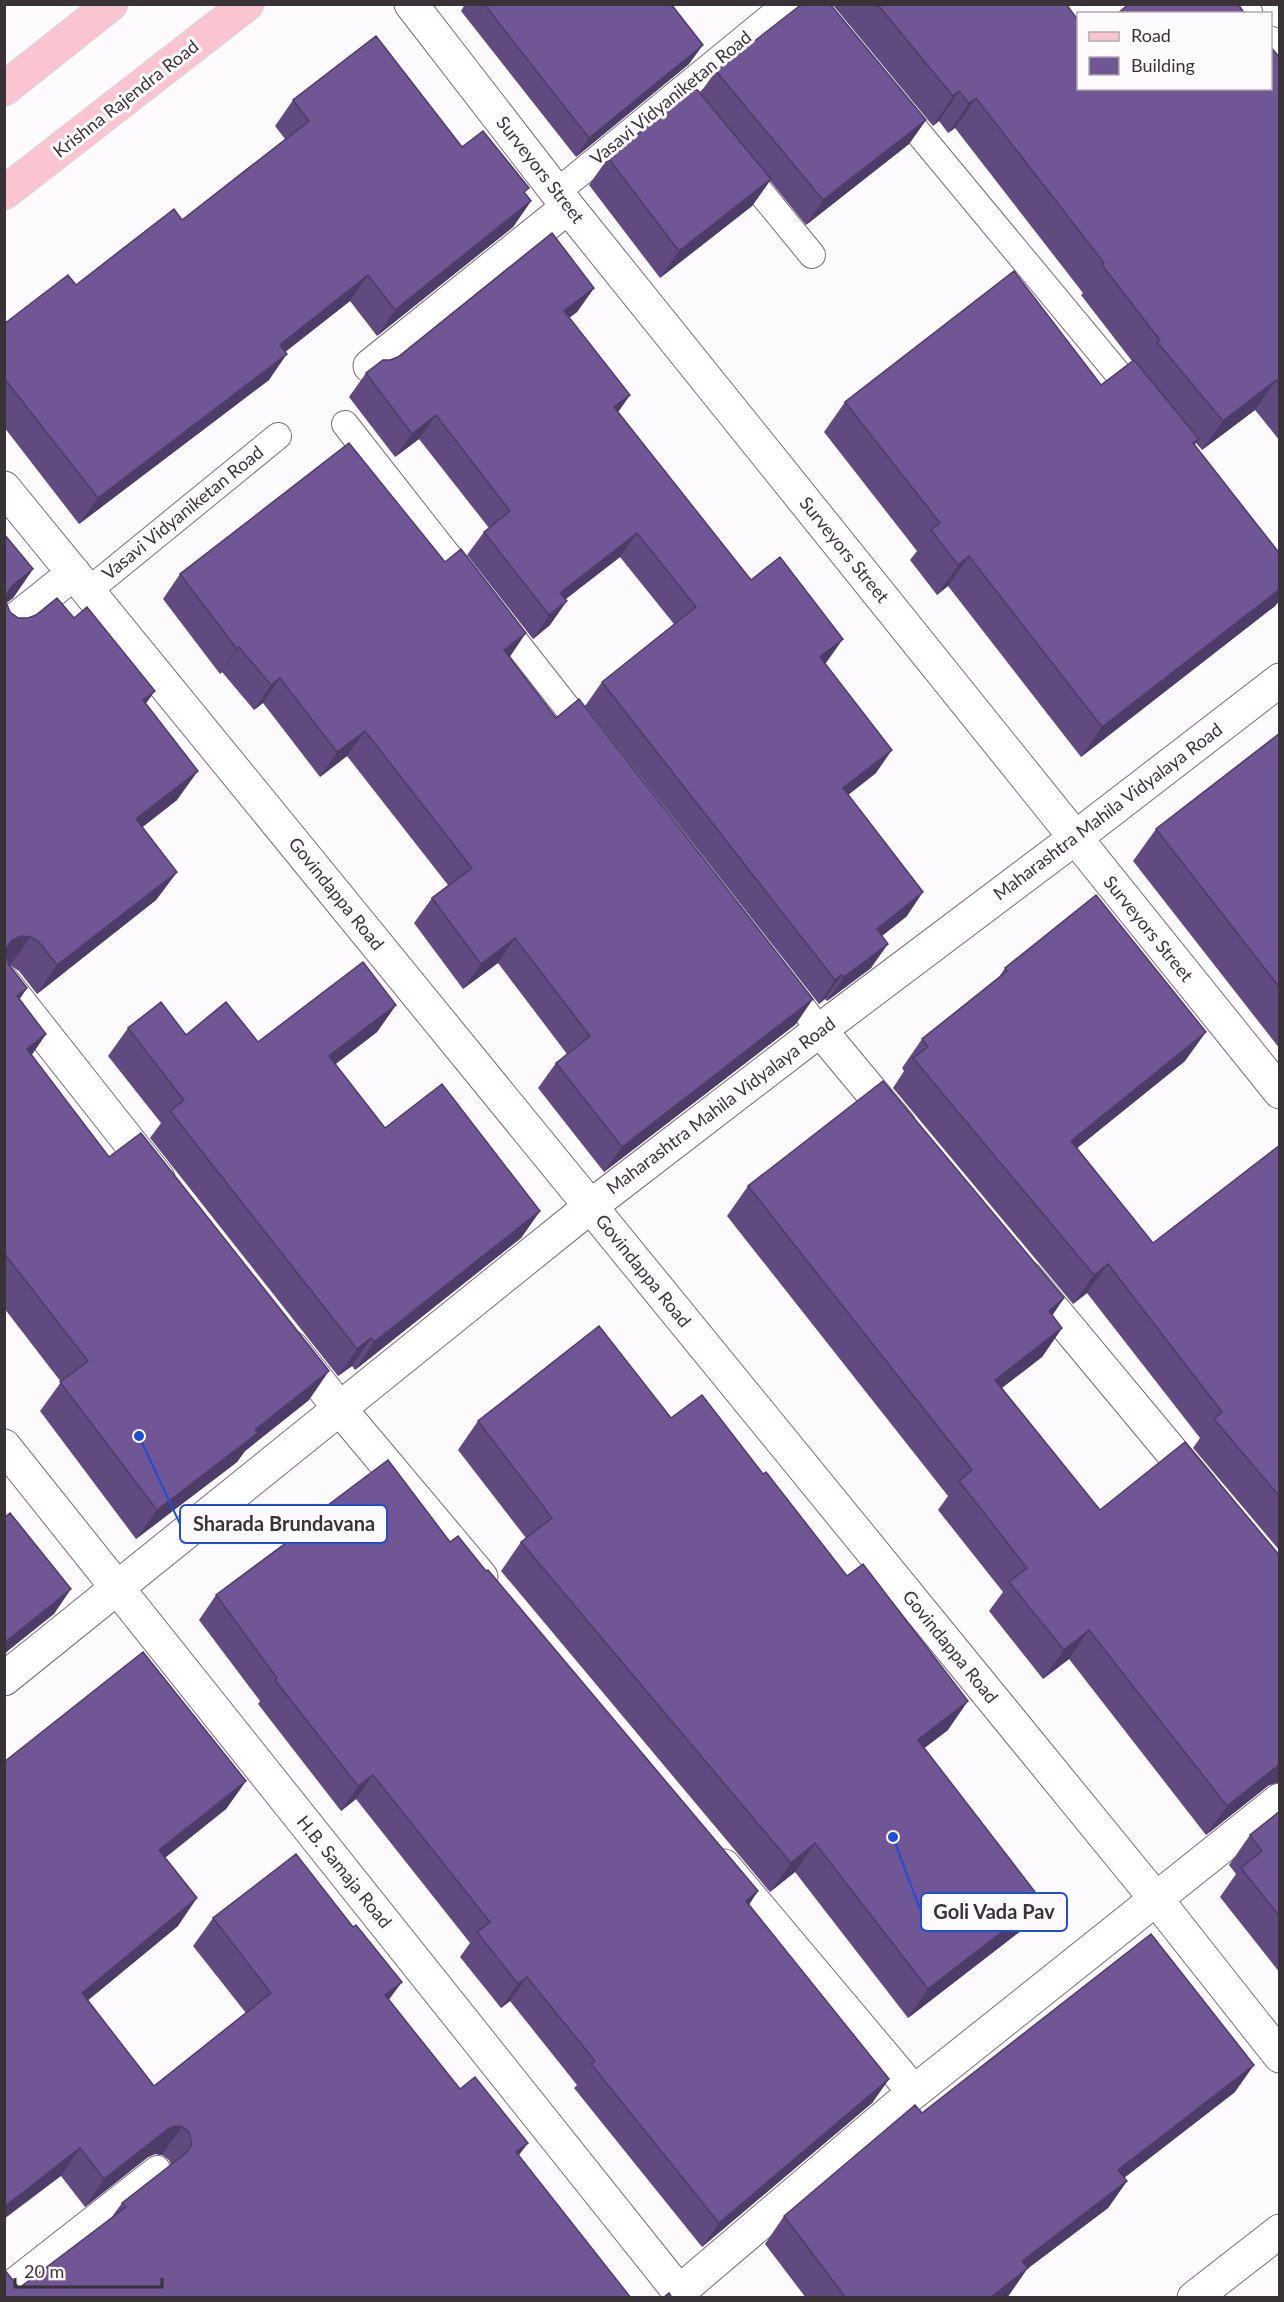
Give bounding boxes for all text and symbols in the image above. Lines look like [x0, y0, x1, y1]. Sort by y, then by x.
legend [1077, 12, 1272, 90]
text: Road [1131, 24, 1171, 46]
street label: Vasavi Vidyaniketan Road [585, 25, 755, 169]
street label: Krishna Rajendra Road [48, 35, 202, 162]
text: Building [1131, 54, 1195, 76]
street label: Surveyors Street [492, 111, 590, 228]
street label: Vasavi Vidyaniketan Road [97, 440, 267, 584]
street label: Surveyors Street [795, 492, 895, 607]
street label: Maharashtra Mahila Vidyalaya Road [989, 718, 1226, 905]
street label: Govindappa Road [284, 832, 389, 954]
street label: Surveyors Street [1099, 871, 1199, 986]
street label: Maharashtra Mahila Vidyalaya Road [602, 1012, 839, 1199]
street label: Govindappa Road [591, 1209, 696, 1331]
callout: Sharada Brundavana [180, 1505, 387, 1543]
text: Sharada Brundavana [193, 1511, 375, 1535]
street label: Govindappa Road [898, 1585, 1003, 1707]
street label: H.B. Samaja Road [293, 1811, 397, 1932]
callout: Goli Vada Pav [921, 1893, 1067, 1931]
text: Goli Vada Pav [933, 1899, 1055, 1923]
scale bar [15, 2251, 162, 2289]
text: 20 m [24, 2260, 64, 2282]

